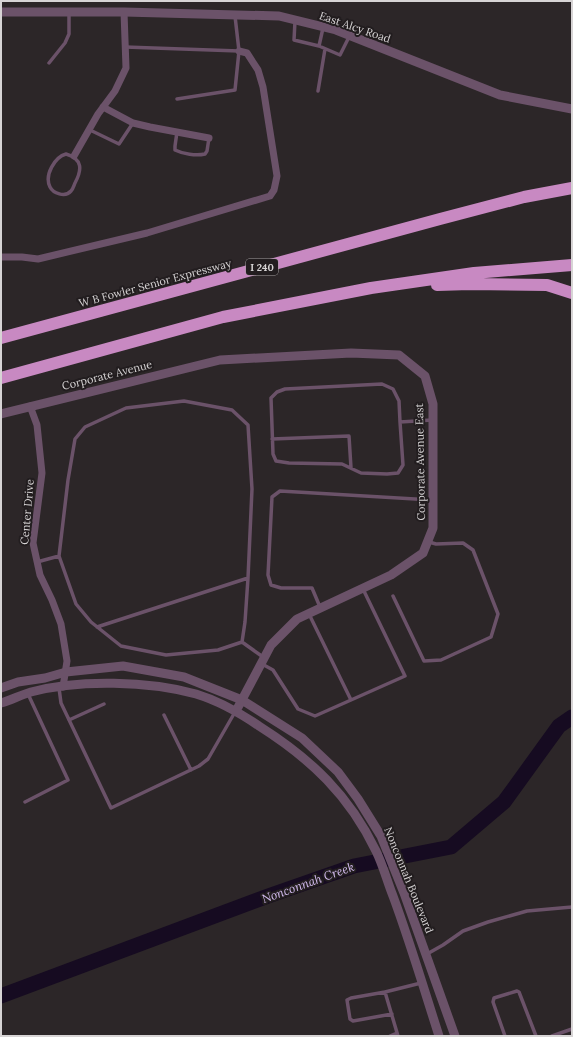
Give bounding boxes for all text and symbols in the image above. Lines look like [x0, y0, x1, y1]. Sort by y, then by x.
street label: East Alcy Road [317, 8, 393, 46]
street label: W B Fowler Senior Expressway [77, 256, 233, 310]
road number: I 240 [246, 259, 278, 275]
street label: Corporate Avenue [60, 357, 154, 393]
street label: Corporate Avenue East [412, 402, 428, 521]
street label: Center Drive [17, 479, 37, 545]
street label: Nonconnah Boulevard [381, 825, 437, 936]
water label: Nonconnah Creek [260, 859, 356, 906]

